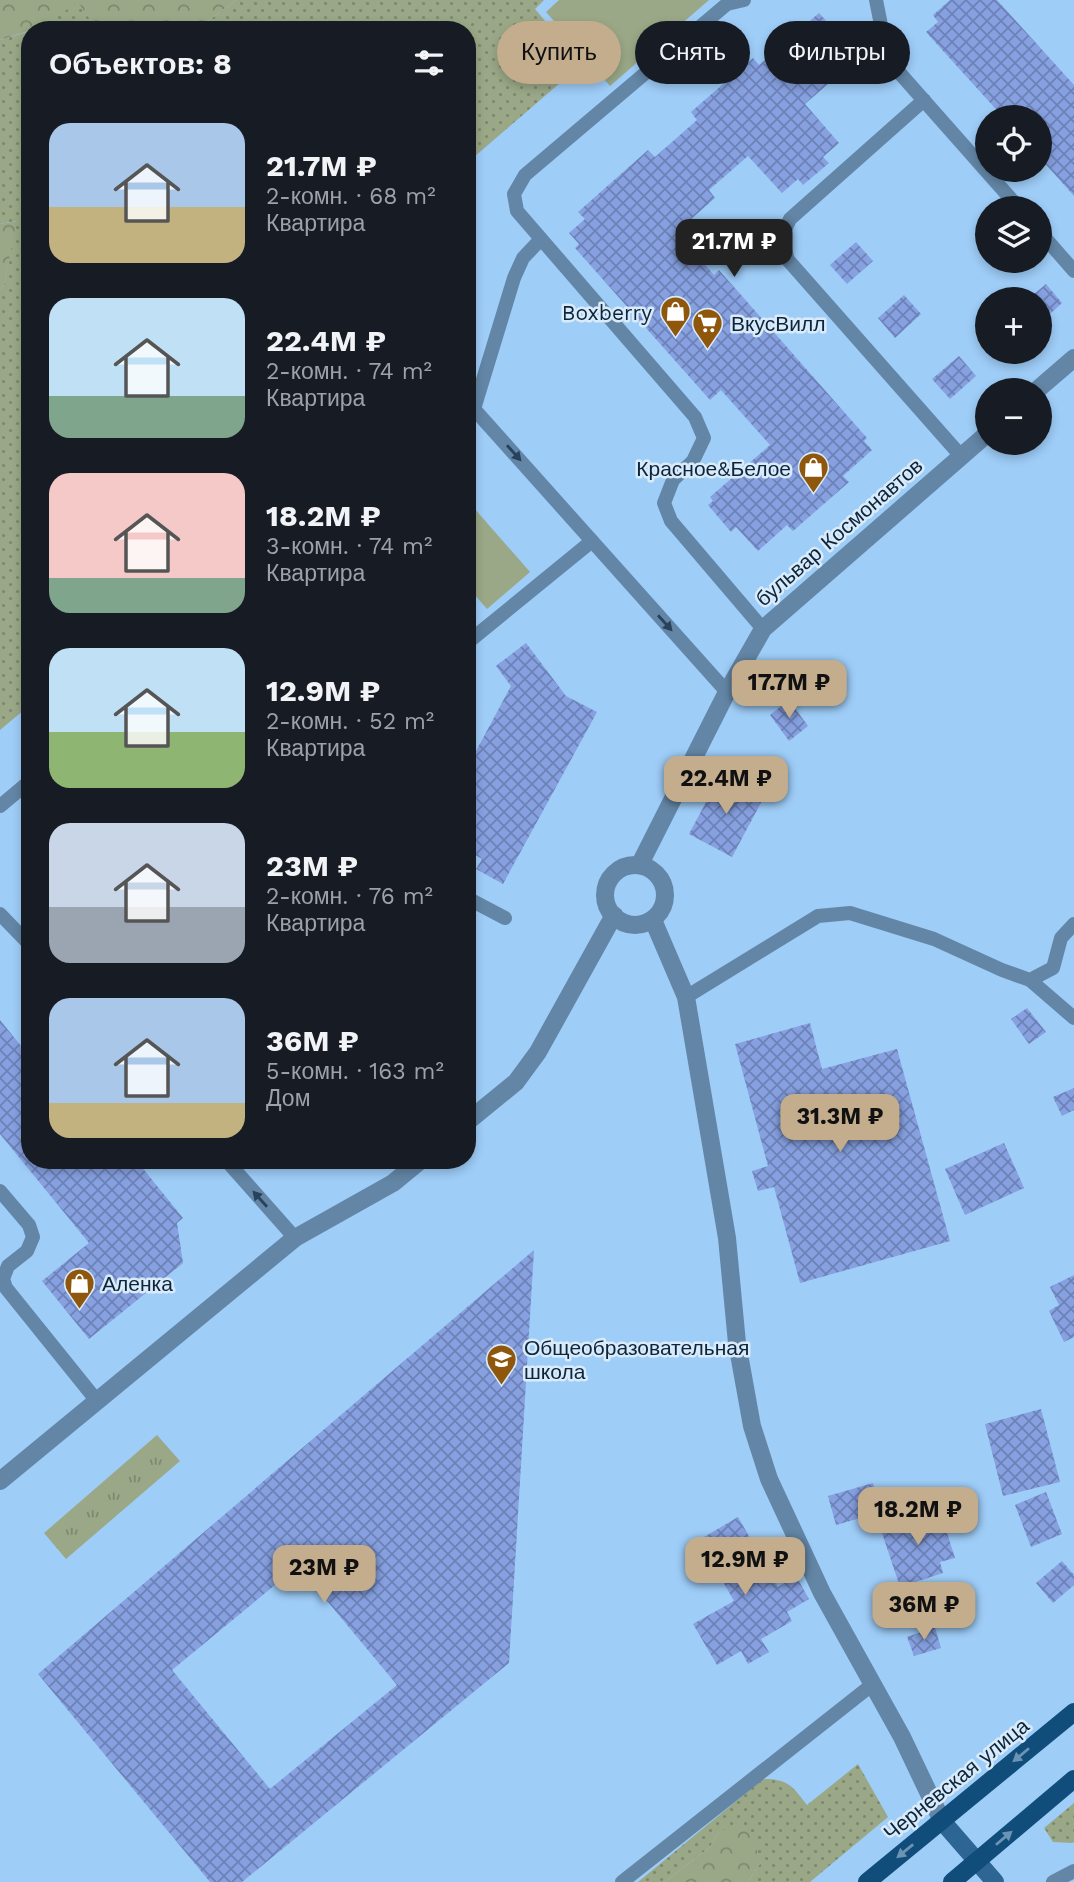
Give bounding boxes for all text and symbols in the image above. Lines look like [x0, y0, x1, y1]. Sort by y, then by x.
chip: Купить [497, 21, 621, 84]
chip: Снять [635, 21, 750, 84]
chip: Фильтры [764, 21, 910, 84]
icon: filters [410, 44, 448, 82]
text: Объектов: 8 [49, 46, 232, 81]
map controls [975, 105, 1052, 455]
button: locate [975, 105, 1052, 182]
text: 21.7M ₽ [266, 148, 377, 183]
icon: home [105, 151, 189, 235]
text: 2-комн. · 68 m² [266, 183, 436, 210]
button: layers [975, 196, 1052, 273]
text: Квартира [266, 210, 365, 237]
pin: 21.7M ₽ [669, 219, 799, 279]
text: 21.7M ₽ [691, 228, 777, 255]
button: + [975, 287, 1052, 364]
shop icon: Boxberry [658, 295, 692, 339]
place label: Boxberry [562, 300, 652, 325]
supermarket icon: ВкусВилл [691, 306, 725, 350]
place label: ВкусВилл [731, 311, 825, 336]
text: 22.4M ₽ [266, 323, 386, 358]
icon: home [105, 326, 189, 410]
text: 2-комн. · 74 m² [266, 358, 432, 385]
button: − [975, 378, 1052, 455]
text: Квартира [266, 385, 365, 412]
one-way arrow [505, 445, 521, 462]
shop icon: Красное&Белое [797, 451, 831, 495]
street label: бульвар Космонавтов [750, 453, 928, 611]
place label: Красное&Белое [636, 456, 791, 481]
text: 18.2M ₽ [266, 498, 381, 533]
icon: home [105, 501, 189, 585]
text: 3-комн. · 74 m² [266, 533, 432, 560]
text: Квартира [266, 560, 365, 587]
one-way arrow [657, 614, 673, 631]
pin: 17.7M ₽ [724, 660, 854, 720]
text: 17.7M ₽ [748, 669, 830, 696]
text: 12.9M ₽ [266, 673, 381, 708]
icon: home [105, 676, 189, 760]
text: 2-комн. · 52 m² [266, 708, 434, 735]
text: Квартира [266, 735, 365, 762]
pin: 22.4M ₽ [661, 756, 791, 816]
text: 22.4M ₽ [680, 765, 772, 792]
text: 23M ₽ [266, 848, 358, 883]
icon: home [105, 851, 189, 935]
text: 2-комн. · 76 m² [266, 883, 433, 910]
text: Квартира [266, 910, 365, 937]
text: 36M ₽ [266, 1023, 359, 1058]
icon: home [105, 1026, 189, 1110]
text: 5-комн. · 163 m² [266, 1058, 444, 1085]
text: Дом [266, 1085, 310, 1112]
pin: 31.3M ₽ [775, 1094, 905, 1154]
text: 31.3M ₽ [796, 1103, 884, 1130]
one-way arrow [253, 1191, 269, 1208]
shop icon: Аленка [62, 1266, 96, 1310]
place label: Аленка [102, 1271, 173, 1296]
place label: Общеобразовательная школа [524, 1335, 749, 1384]
school or university icon: Общеобразовательная школа [484, 1342, 518, 1386]
pin: 18.2M ₽ [853, 1488, 983, 1547]
text: 18.2M ₽ [874, 1496, 962, 1523]
pin: 12.9M ₽ [680, 1538, 810, 1597]
pin: 23M ₽ [275, 1546, 373, 1605]
text: 12.9M ₽ [701, 1546, 789, 1573]
text: 23M ₽ [289, 1554, 359, 1581]
pin: 36M ₽ [875, 1582, 973, 1642]
text: 36M ₽ [888, 1591, 960, 1618]
street label: Черневская улица [878, 1713, 1034, 1845]
one-way arrow [1013, 1747, 1030, 1762]
one-way arrow [995, 1831, 1012, 1846]
one-way arrow [896, 1844, 914, 1859]

